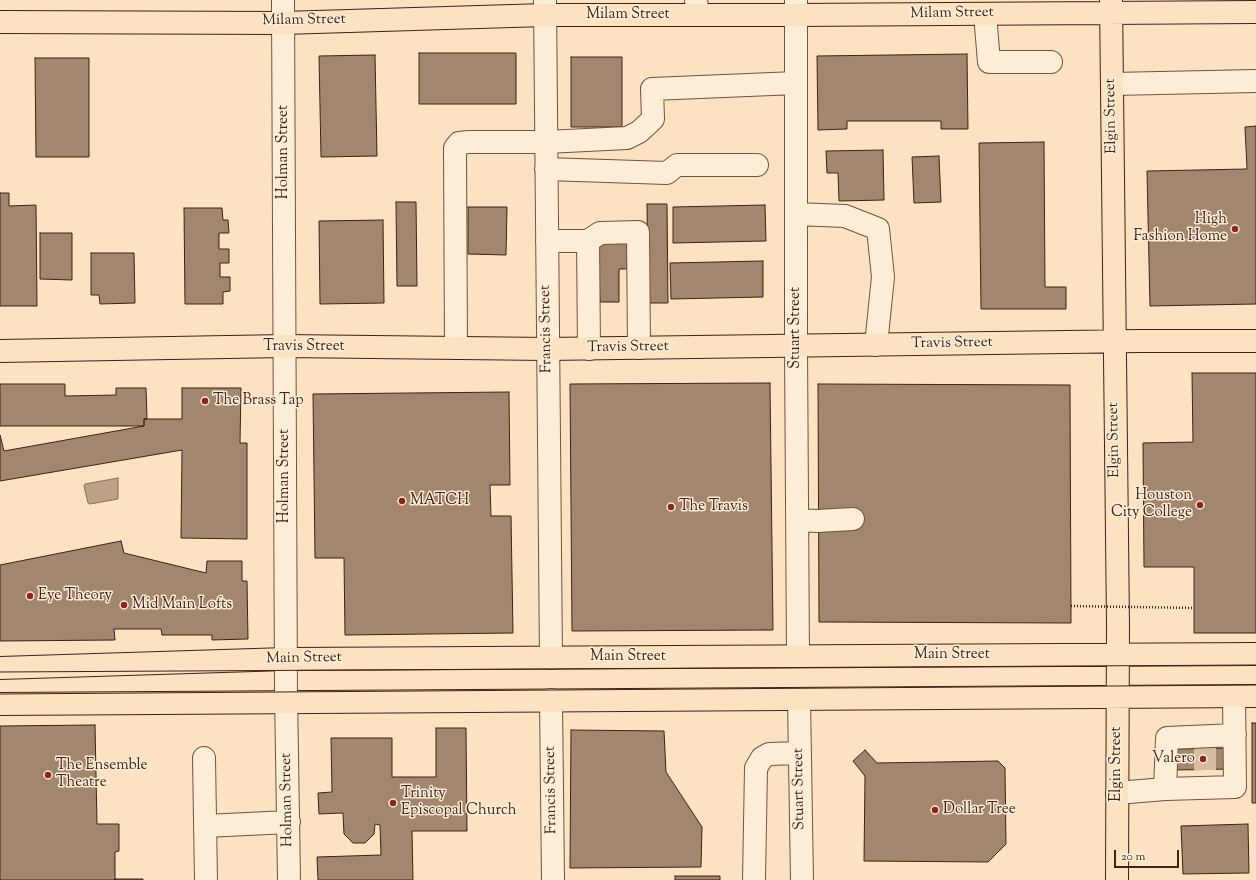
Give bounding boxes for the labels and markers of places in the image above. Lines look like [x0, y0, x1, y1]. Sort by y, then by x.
place label: High Fashion Home [1134, 211, 1227, 246]
marker: High Fashion Home [1230, 224, 1240, 234]
place label: The Brass Tap [213, 392, 304, 410]
marker: The Brass Tap [200, 396, 210, 406]
place label: Houston City College [1111, 487, 1192, 522]
place label: MATCH [410, 492, 469, 510]
marker: MATCH [397, 496, 407, 506]
place label: The Travis [679, 498, 748, 516]
marker: Houston City College [1195, 500, 1205, 510]
marker: The Travis [666, 502, 676, 512]
place label: Eye Theory [38, 587, 112, 605]
marker: Eye Theory [25, 591, 35, 601]
place label: Mid Main Lofts [132, 596, 232, 614]
marker: Mid Main Lofts [119, 600, 129, 610]
place label: Valero [1152, 750, 1195, 768]
marker: Valero [1198, 754, 1208, 764]
place label: The Ensemble Theatre [56, 757, 148, 792]
marker: The Ensemble Theatre [43, 770, 53, 780]
place label: Trinity Episcopal Church [401, 785, 517, 820]
marker: Trinity Episcopal Church [388, 798, 398, 808]
place label: Dollar Tree [943, 801, 1016, 819]
marker: Dollar Tree [930, 805, 940, 815]

